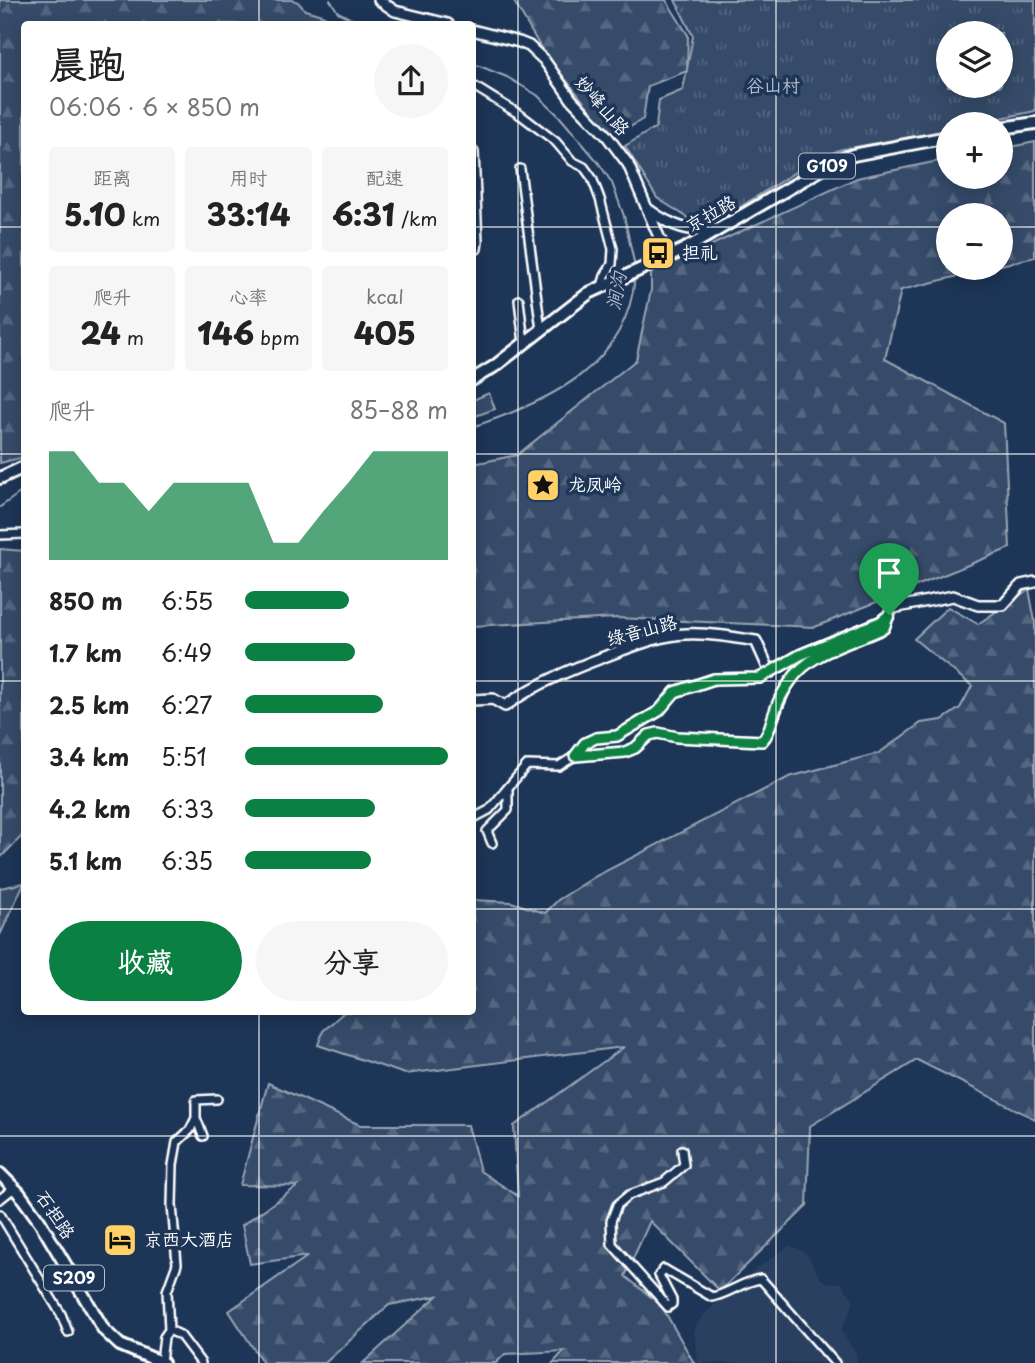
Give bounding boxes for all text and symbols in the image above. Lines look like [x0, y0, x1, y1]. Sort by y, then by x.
map controls [936, 21, 1013, 280]
button: layers [936, 21, 1013, 98]
text: 晨跑 [49, 34, 125, 91]
button: share [374, 44, 448, 118]
street label: 妙峰山路 [569, 69, 637, 141]
park label: 谷山村 [746, 71, 800, 98]
text: 06:06 · 6 × 850 m [49, 89, 260, 124]
button: + [936, 112, 1013, 189]
road number: G109 [799, 154, 855, 178]
text: 距离 [93, 163, 131, 191]
text: 用时 [229, 163, 268, 191]
text: 配速 [366, 163, 404, 191]
street label: 京拉路 [680, 188, 740, 238]
text: 5.10 [64, 191, 125, 236]
text: 33:14 [207, 191, 290, 236]
text: 6:31 [332, 191, 395, 236]
button: − [936, 203, 1013, 280]
text: km [125, 204, 160, 232]
text: /km [395, 204, 438, 232]
bus stop icon: 担礼 [639, 234, 677, 272]
place label: 担礼 [682, 238, 718, 265]
water label: 涧沟 [598, 268, 632, 312]
text: 爬升 [93, 282, 131, 310]
text: 心率 [229, 282, 268, 310]
text: kcal [366, 282, 404, 310]
text: 24 [80, 310, 121, 355]
text: 146 [197, 310, 254, 355]
text: 405 [354, 310, 416, 355]
text: m [121, 323, 144, 351]
text: bpm [254, 323, 300, 351]
text: 爬升 [49, 392, 95, 427]
text: 85–88 m [350, 392, 448, 427]
place icon: 龙凤岭 [524, 466, 562, 504]
place label: 龙凤岭 [568, 470, 622, 497]
pin [859, 543, 919, 615]
icon: arrive [870, 554, 908, 592]
text: 850 m [49, 583, 123, 618]
text: 6:55 [161, 583, 213, 618]
street label: 绿音山路 [603, 607, 680, 652]
text: 1.7 km [49, 635, 122, 670]
text: 6:49 [161, 635, 212, 670]
text: 2.5 km [49, 687, 129, 722]
text: 6:27 [161, 687, 212, 722]
text: 3.4 km [49, 739, 129, 774]
text: 5:51 [161, 739, 207, 774]
text: 4.2 km [49, 791, 131, 826]
text: 6:33 [161, 791, 214, 826]
text: 5.1 km [49, 843, 122, 878]
text: 6:35 [161, 843, 213, 878]
button: 收藏 [49, 921, 242, 1001]
button: 分享 [256, 921, 448, 1001]
street label: 石担路 [30, 1184, 83, 1244]
hotel icon: 京西大酒店 [101, 1221, 139, 1259]
place label: 京西大酒店 [144, 1225, 234, 1252]
road number: S209 [44, 1266, 104, 1290]

